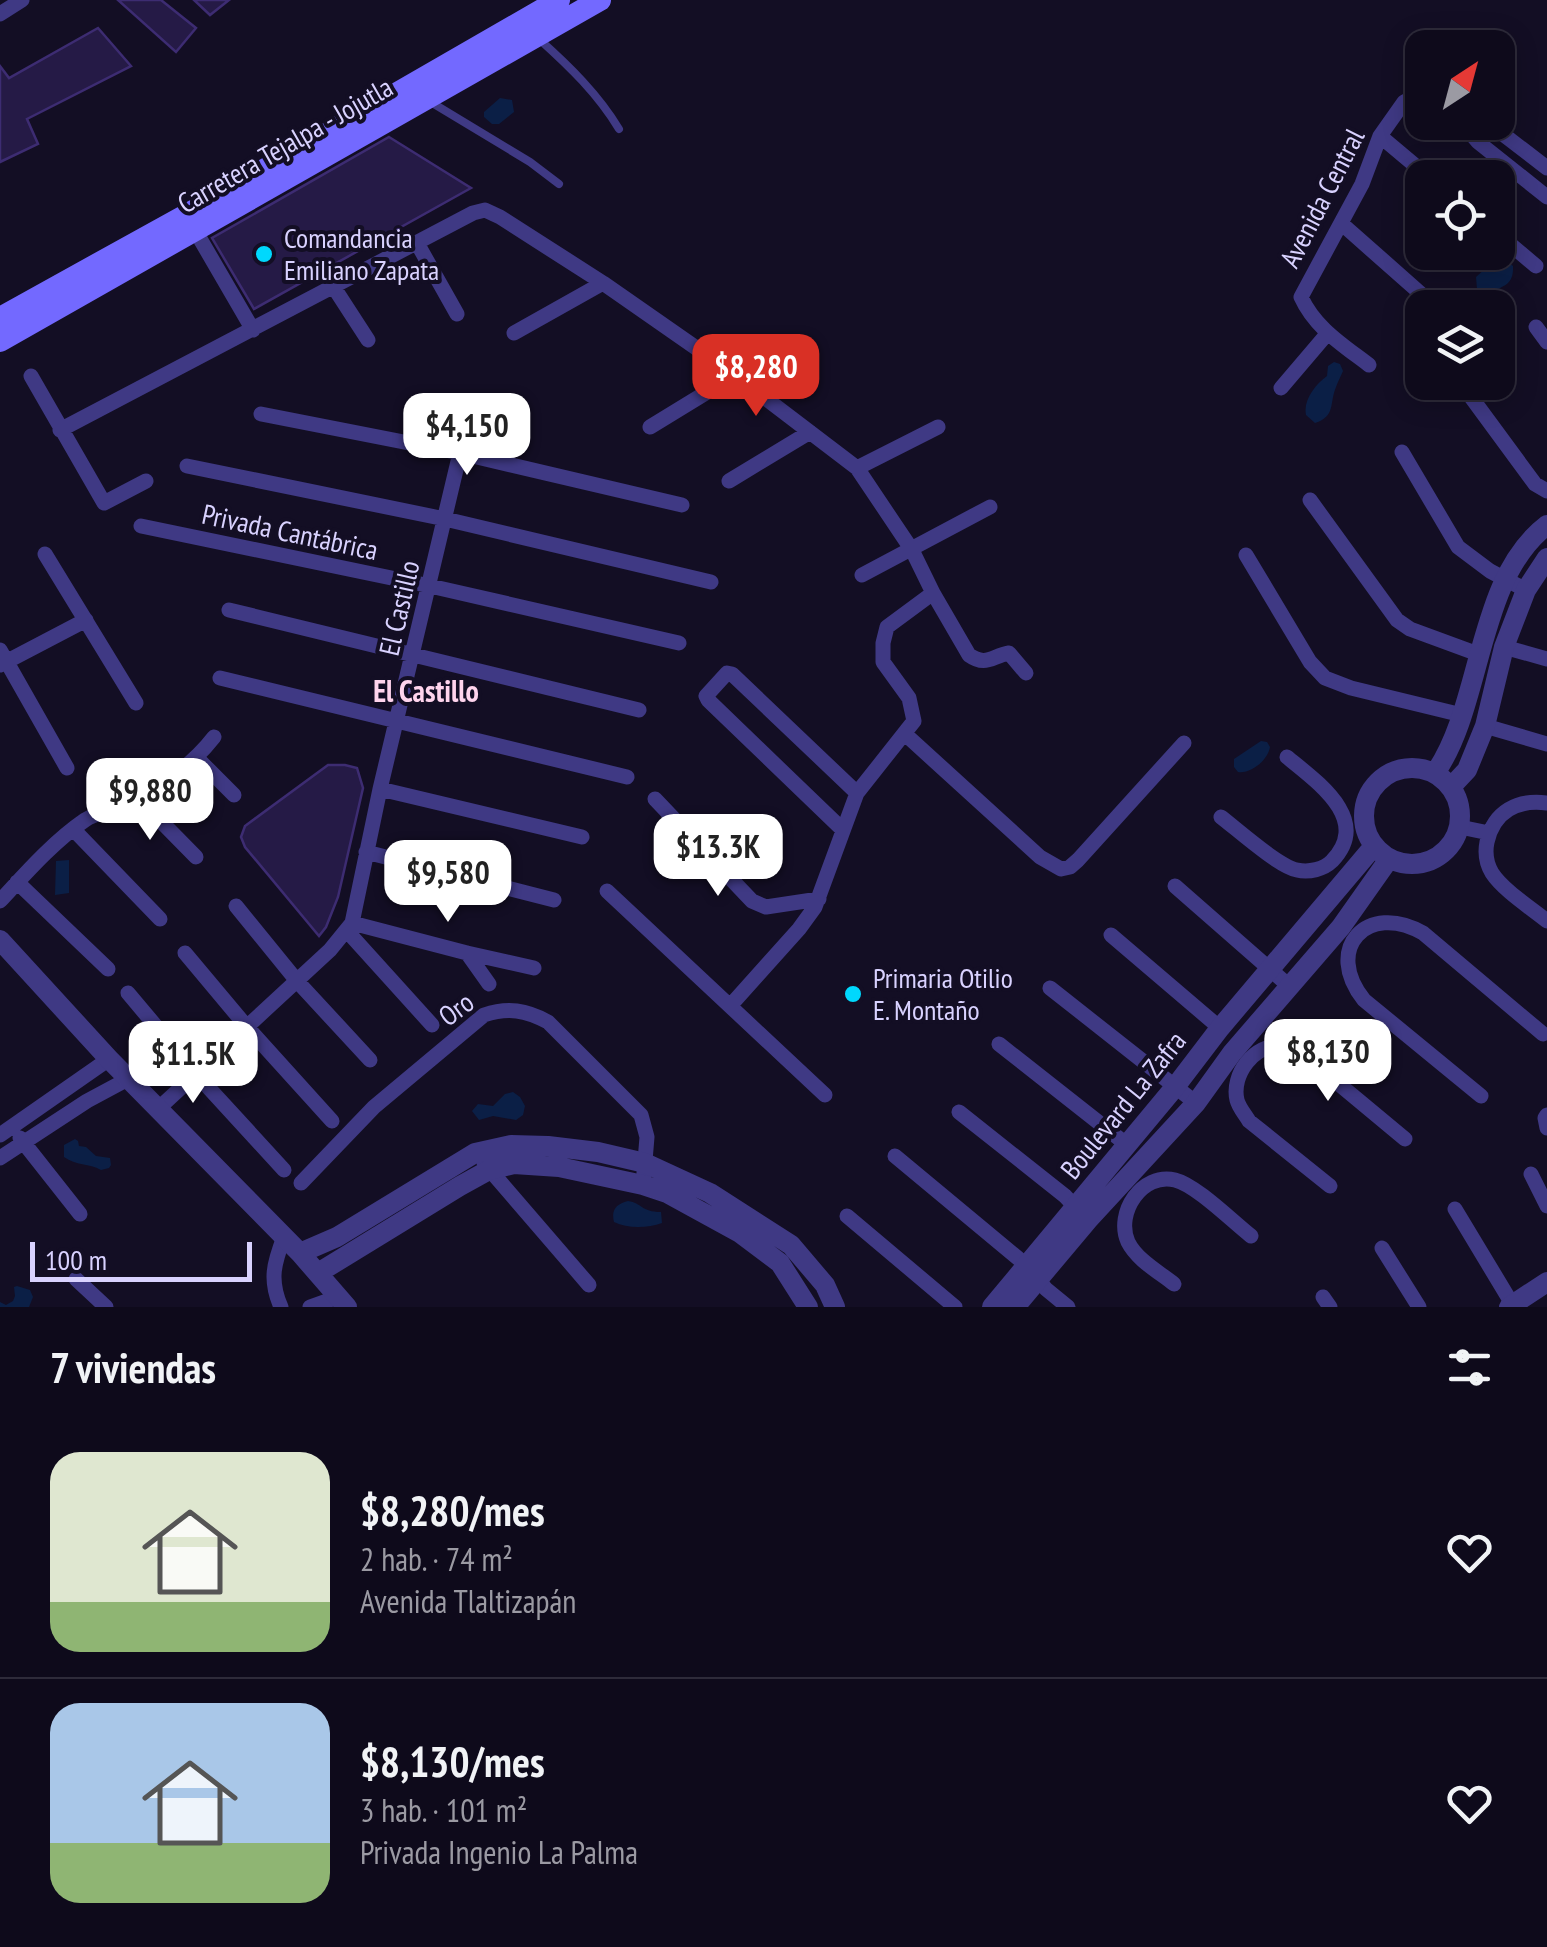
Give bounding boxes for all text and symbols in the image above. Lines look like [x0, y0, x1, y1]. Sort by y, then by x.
north arrow [1405, 30, 1515, 140]
map controls [1405, 30, 1515, 400]
street label: Carretera Tejalpa - Jojutla [171, 68, 399, 221]
street label: Avenida Central [1271, 121, 1373, 274]
button: locate [1405, 160, 1515, 270]
place label: Comandancia Emiliano Zapata [284, 219, 439, 288]
marker: Comandancia Emiliano Zapata [253, 243, 275, 265]
button: layers [1405, 290, 1515, 400]
pin: $8,280 [675, 334, 837, 419]
text: $8,280 [714, 345, 798, 387]
pin: $4,150 [386, 393, 548, 478]
text: $4,150 [425, 404, 509, 446]
street label: Privada Cantábrica [199, 495, 381, 568]
street label: El Castillo [370, 557, 427, 659]
district label: El Castillo [373, 671, 479, 710]
pin: $9,880 [69, 758, 231, 843]
text: $9,880 [108, 769, 192, 811]
pin: $13.3K [637, 814, 799, 899]
text: $13.3K [676, 825, 760, 867]
pin: $9,580 [367, 840, 529, 925]
text: $9,580 [406, 851, 490, 893]
place label: Primaria Otilio E. Montaño [873, 959, 1013, 1028]
street label: Oro [431, 983, 481, 1034]
marker: Primaria Otilio E. Montaño [842, 983, 864, 1005]
pin: $8,130 [1247, 1019, 1409, 1104]
pin: $11.5K [112, 1021, 274, 1106]
street label: Boulevard La Zafra [1052, 1023, 1194, 1186]
text: $8,130 [1286, 1030, 1370, 1072]
text: $11.5K [151, 1032, 235, 1074]
scale bar [30, 1237, 252, 1282]
text: 100 m [45, 1241, 107, 1278]
text: 7 viviendas [50, 1340, 216, 1395]
icon: filters [1442, 1340, 1497, 1395]
text: $8,280/mes [360, 1483, 545, 1538]
icon: home [130, 1492, 250, 1612]
icon: heart [1442, 1525, 1497, 1580]
text: 2 hab. · 74 m² [360, 1538, 513, 1580]
text: Avenida Tlaltizapán [360, 1580, 576, 1622]
text: $8,130/mes [360, 1734, 545, 1789]
icon: home [130, 1743, 250, 1863]
icon: heart [1442, 1776, 1497, 1831]
text: 3 hab. · 101 m² [360, 1789, 527, 1831]
text: Privada Ingenio La Palma [360, 1831, 638, 1873]

